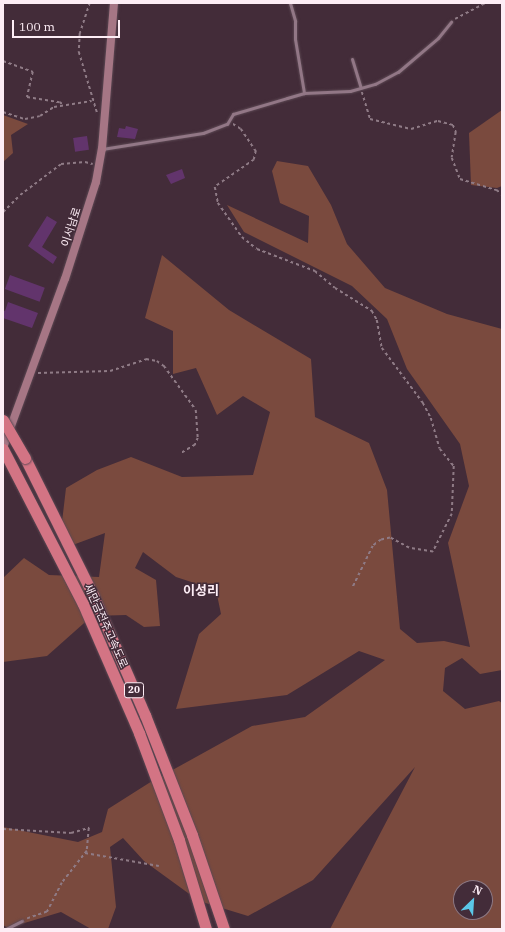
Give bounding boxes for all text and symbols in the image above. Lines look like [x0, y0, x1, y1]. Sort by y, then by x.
scale bar [14, 12, 122, 38]
text: 100 m [19, 19, 55, 34]
street label: 이서남로 [58, 206, 84, 248]
street label: 새만금전주고속도로 [81, 582, 131, 670]
district label: 이성리 [183, 583, 219, 599]
road number: 20 [124, 682, 144, 698]
north arrow [453, 880, 493, 920]
text: N [471, 882, 485, 898]

